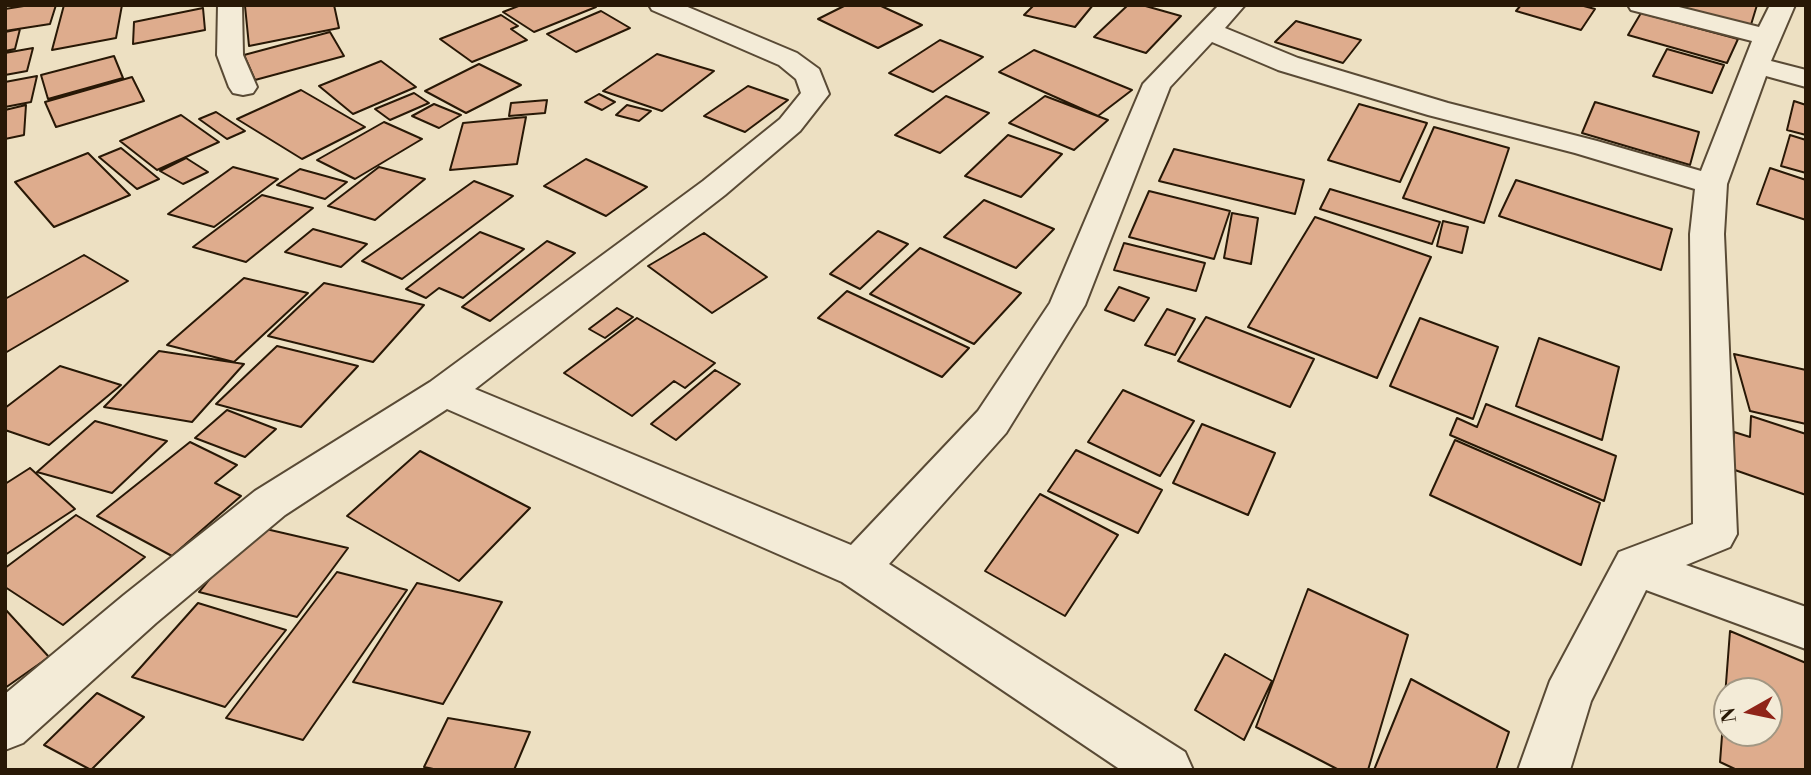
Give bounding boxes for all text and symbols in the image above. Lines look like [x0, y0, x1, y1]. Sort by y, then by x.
north arrow [1713, 677, 1783, 747]
text: N [1716, 706, 1742, 724]

